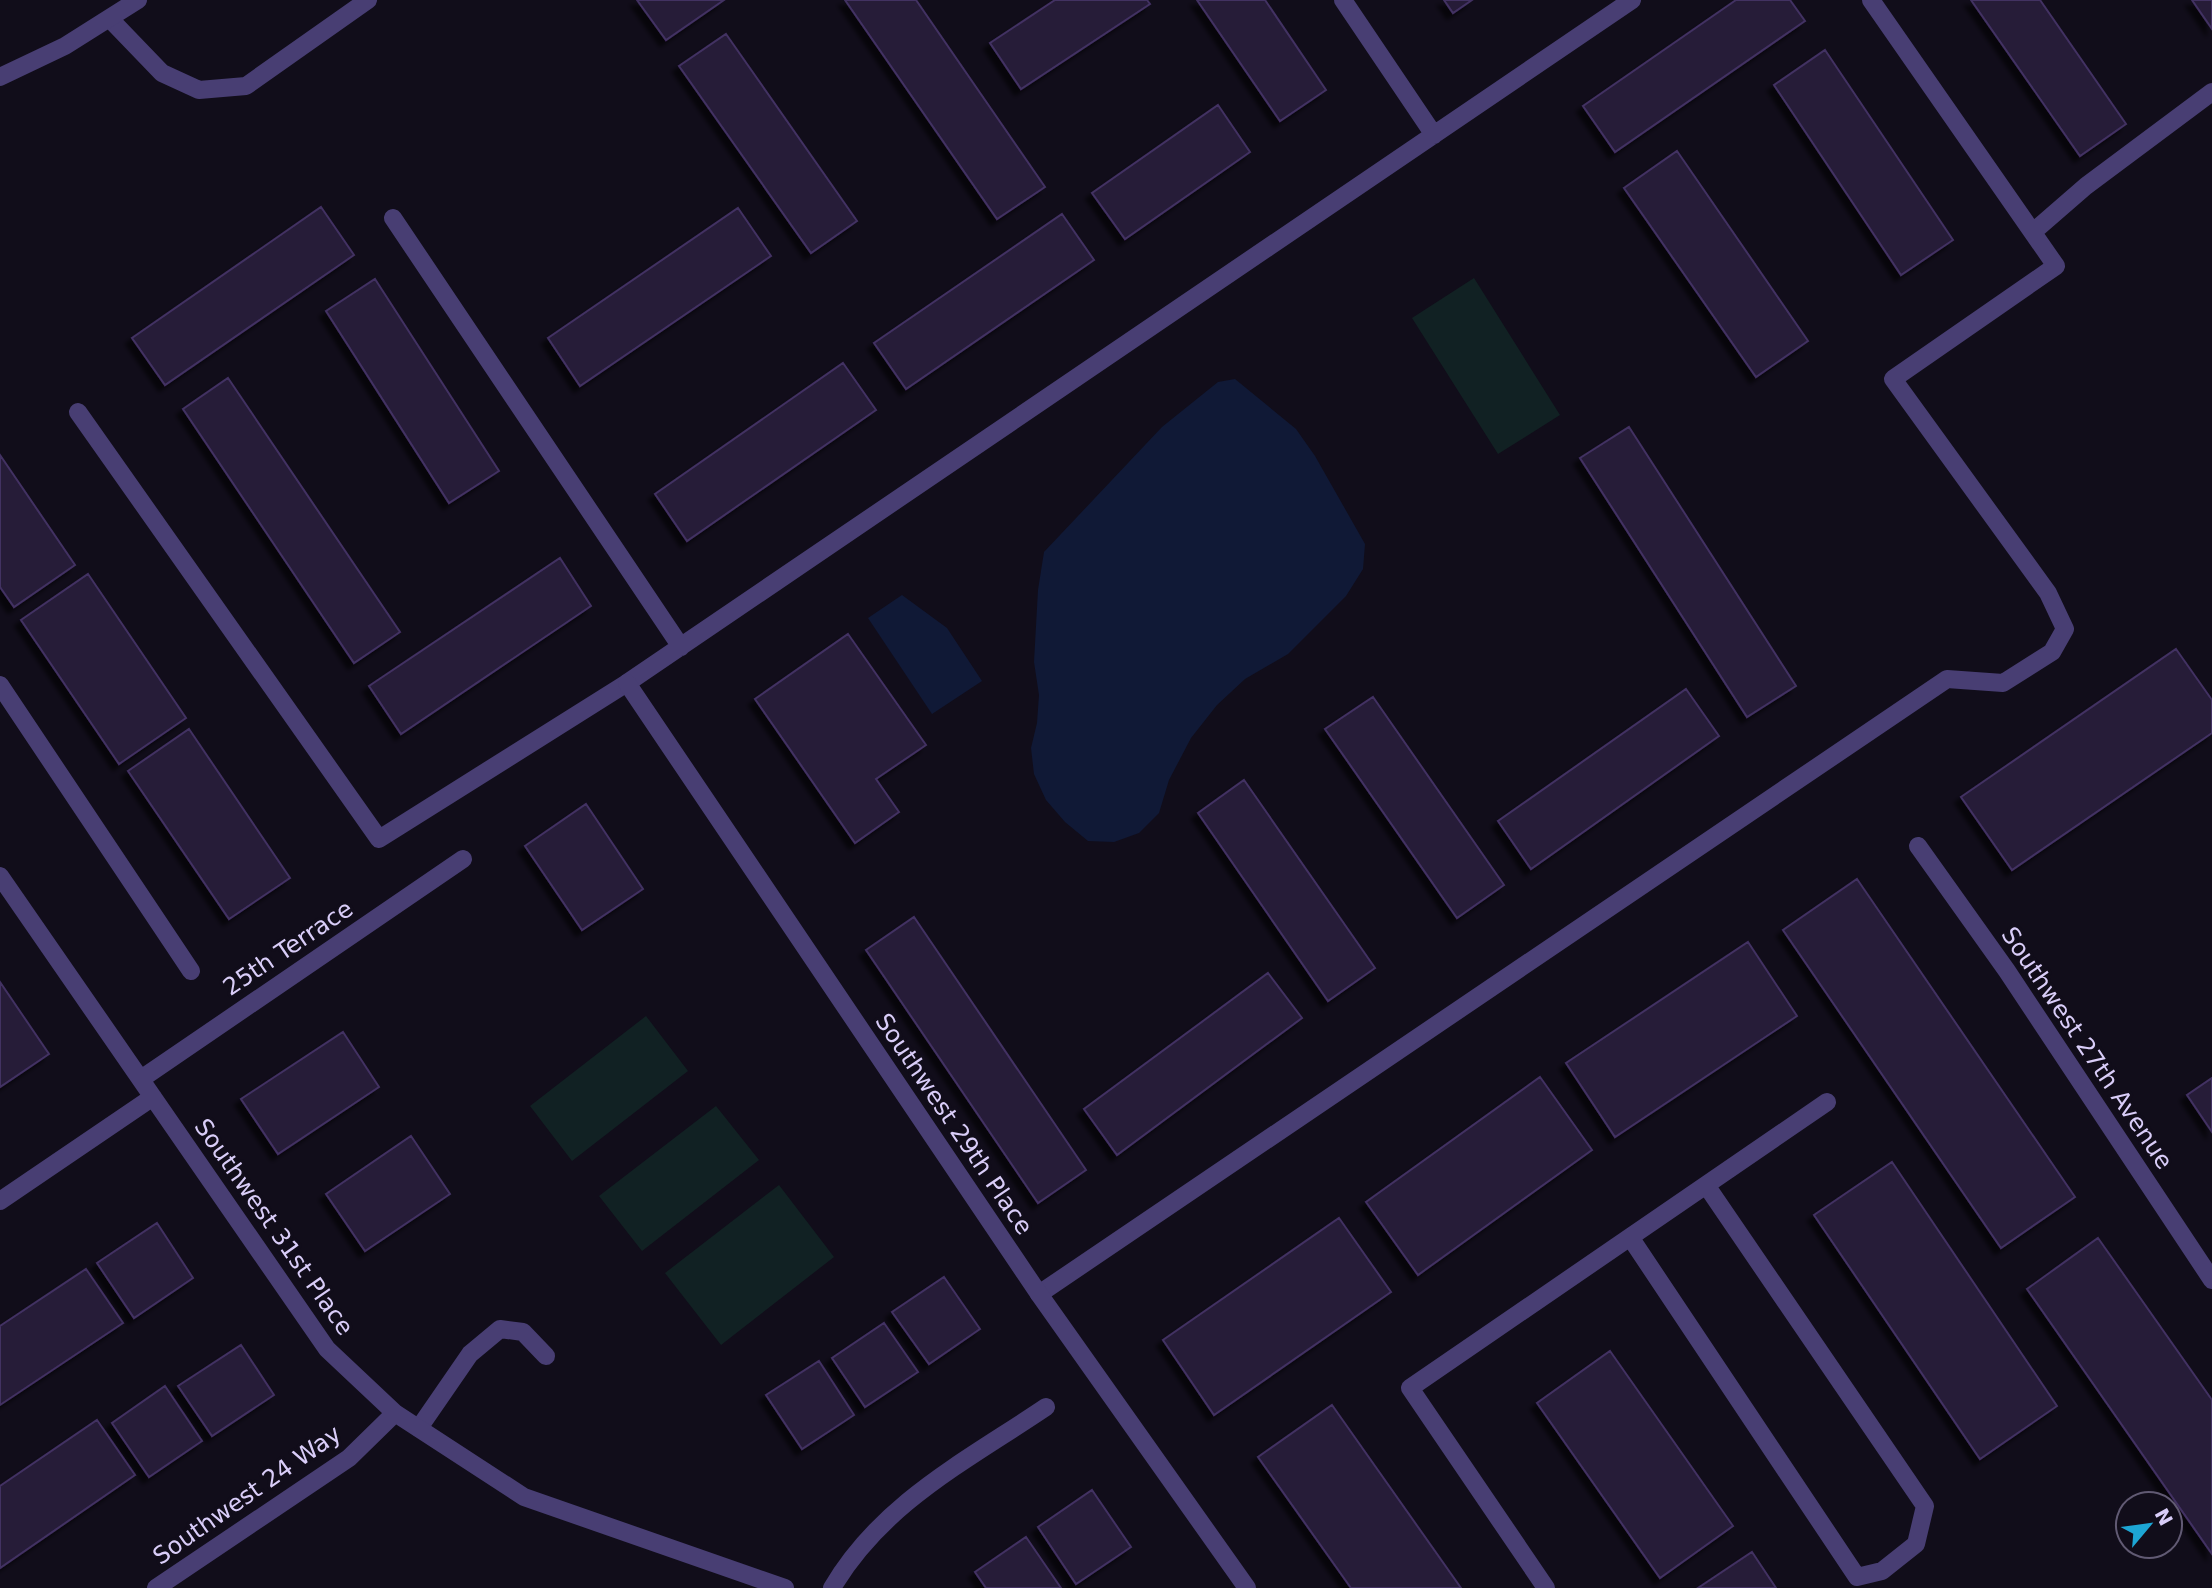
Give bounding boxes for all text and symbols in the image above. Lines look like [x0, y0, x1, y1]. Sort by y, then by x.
street label: 25th Terrace [218, 894, 358, 1002]
street label: Southwest 27th Avenue [1996, 922, 2178, 1174]
street label: Southwest 29th Place [870, 1008, 1038, 1240]
street label: Southwest 31st Place [189, 1113, 359, 1341]
street label: Southwest 24 Way [148, 1420, 346, 1570]
north arrow [2114, 1490, 2184, 1560]
text: N [2150, 1504, 2177, 1529]

